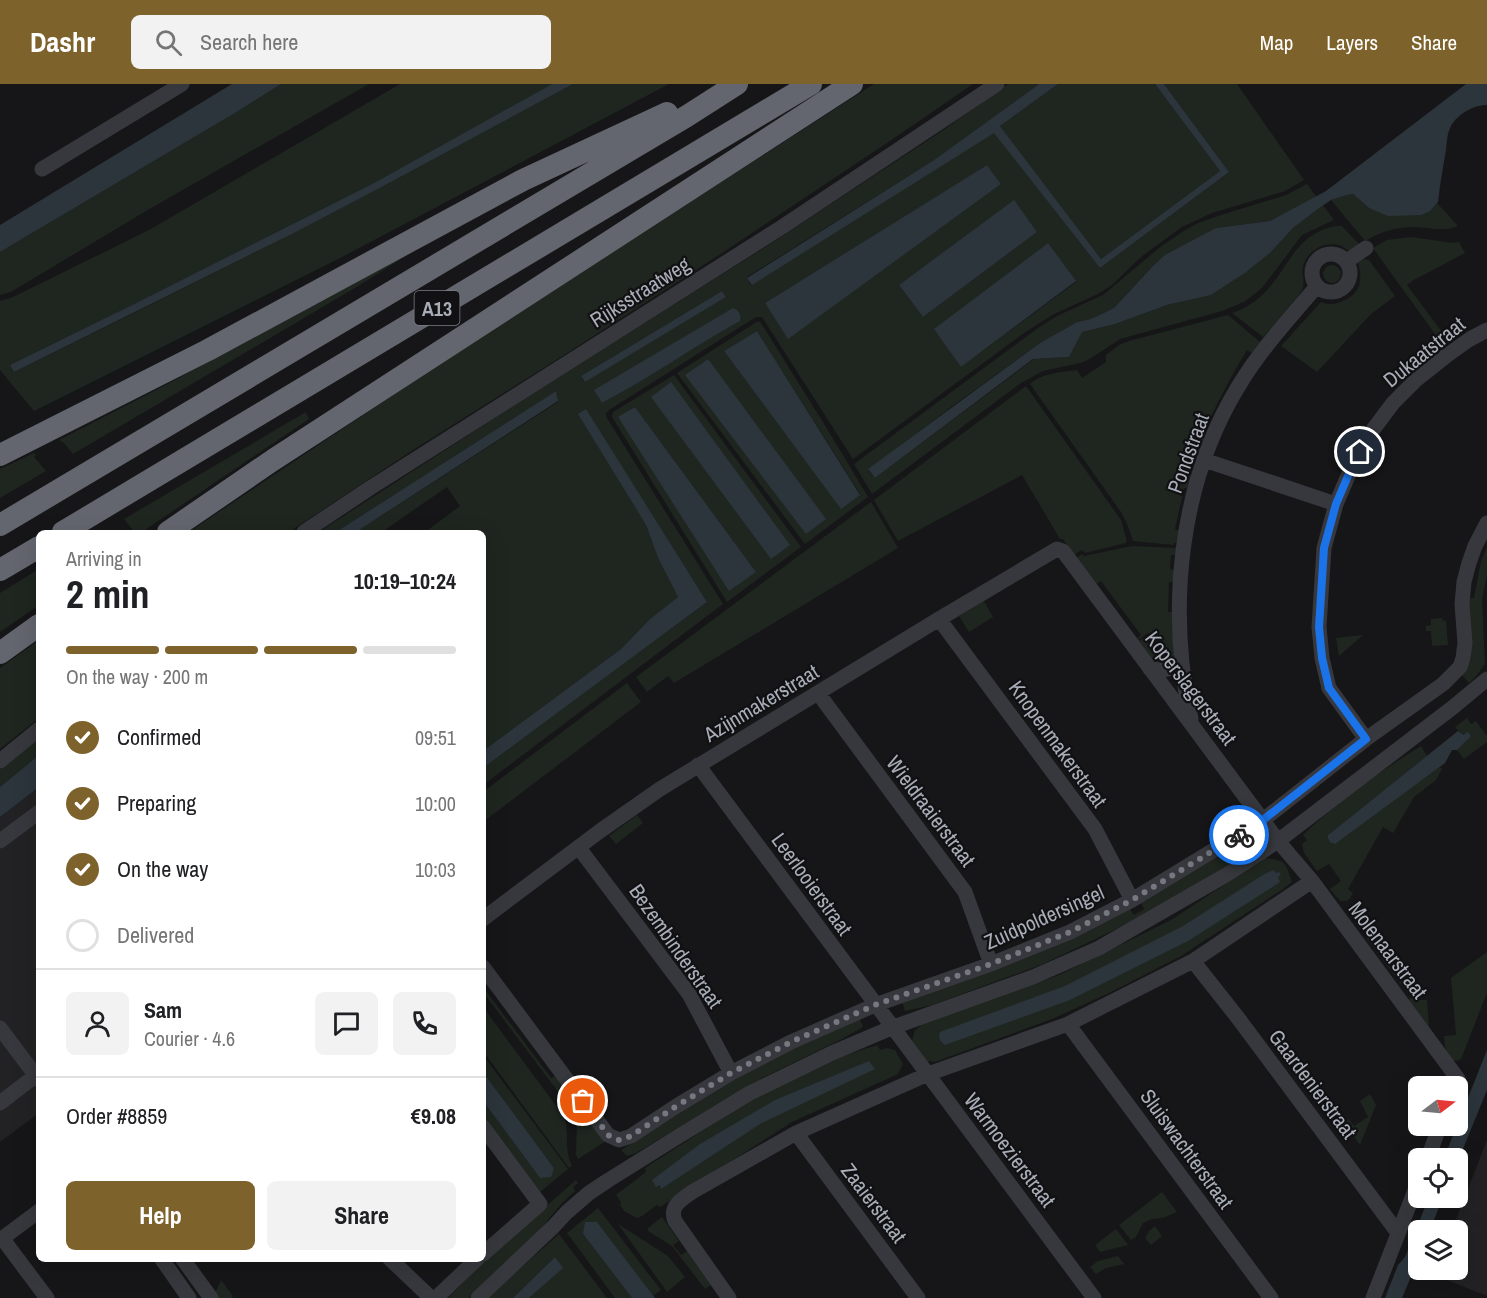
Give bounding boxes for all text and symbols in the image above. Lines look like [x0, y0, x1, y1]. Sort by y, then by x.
search box [131, 15, 551, 69]
text: Dashr [30, 23, 95, 61]
icon: search [152, 26, 185, 59]
text: Search here [200, 27, 298, 57]
text: Map [1260, 28, 1293, 57]
text: Layers [1326, 28, 1378, 57]
text: Share [1411, 28, 1457, 57]
street label: Rijksstraatweg [584, 250, 696, 334]
road number: A13 [414, 291, 460, 325]
street label: Dukaatstraat [1377, 310, 1471, 394]
street label: Pondstraat [1160, 409, 1216, 497]
pin [1334, 426, 1385, 477]
icon: home [1343, 435, 1376, 468]
text: Arriving in [66, 545, 142, 572]
text: 10:19–10:24 [354, 566, 456, 596]
text: 2 min [66, 568, 150, 620]
street label: Koperslagerstraat [1139, 625, 1244, 751]
street label: Azijnmakerstraat [697, 657, 824, 749]
text: On the way · 200 m [66, 663, 208, 690]
street label: Knopenmakerstraat [1002, 675, 1114, 813]
icon: check [66, 721, 99, 754]
text: Confirmed [117, 722, 201, 752]
text: 09:51 [415, 724, 456, 751]
street label: Wieldraaierstraat [880, 750, 982, 873]
icon: check [66, 787, 99, 820]
text: Preparing [117, 788, 196, 818]
text: 10:00 [415, 790, 456, 817]
courier [1209, 805, 1269, 865]
icon: bike [1223, 819, 1256, 852]
street label: Leerlooierstraat [765, 827, 859, 941]
icon: check [66, 853, 99, 886]
text: On the way [117, 854, 208, 884]
text: 10:03 [415, 856, 456, 883]
street label: Bezembinderstraat [622, 878, 730, 1014]
street label: Zuidpoldersingel [980, 878, 1108, 956]
street label: Molenaarstraat [1342, 895, 1434, 1005]
text: Delivered [117, 920, 194, 950]
button: person [66, 992, 129, 1055]
button: chat [315, 992, 378, 1055]
button: phone [393, 992, 456, 1055]
text: Sam [144, 995, 182, 1025]
street label: Gaardenierstraat [1262, 1023, 1364, 1145]
text: Courier · 4.6 [144, 1025, 235, 1052]
pin [557, 1075, 608, 1126]
north arrow [1408, 1076, 1468, 1136]
map controls [1408, 1076, 1468, 1280]
street label: Sluiswachterstraat [1134, 1083, 1240, 1215]
icon: bag [566, 1084, 599, 1117]
street label: Warmoezierstraat [957, 1087, 1063, 1213]
text: Order #8859 [66, 1101, 167, 1131]
text: €9.08 [411, 1101, 456, 1131]
button: locate [1408, 1148, 1468, 1208]
street label: Zaaierstraat [834, 1157, 914, 1249]
button: Help [66, 1181, 255, 1250]
button: Share [267, 1181, 456, 1250]
button: layers [1408, 1220, 1468, 1280]

